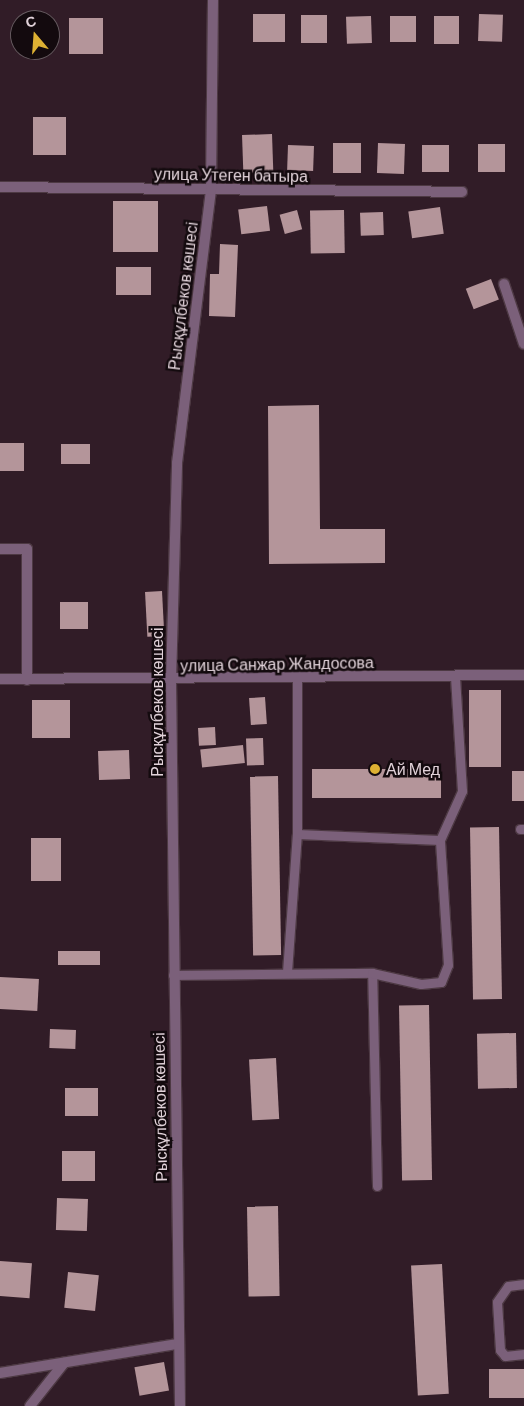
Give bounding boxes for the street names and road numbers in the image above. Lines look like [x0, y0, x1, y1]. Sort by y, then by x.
street label: улица Утеген батыра [154, 164, 308, 186]
street label: Рысқұлбеков көшесі [164, 221, 202, 371]
street label: Рысқұлбеков көшесі [147, 627, 167, 777]
street label: улица Санжар Жандосова [180, 653, 374, 675]
street label: Рысқұлбеков көшесі [149, 1032, 171, 1182]

